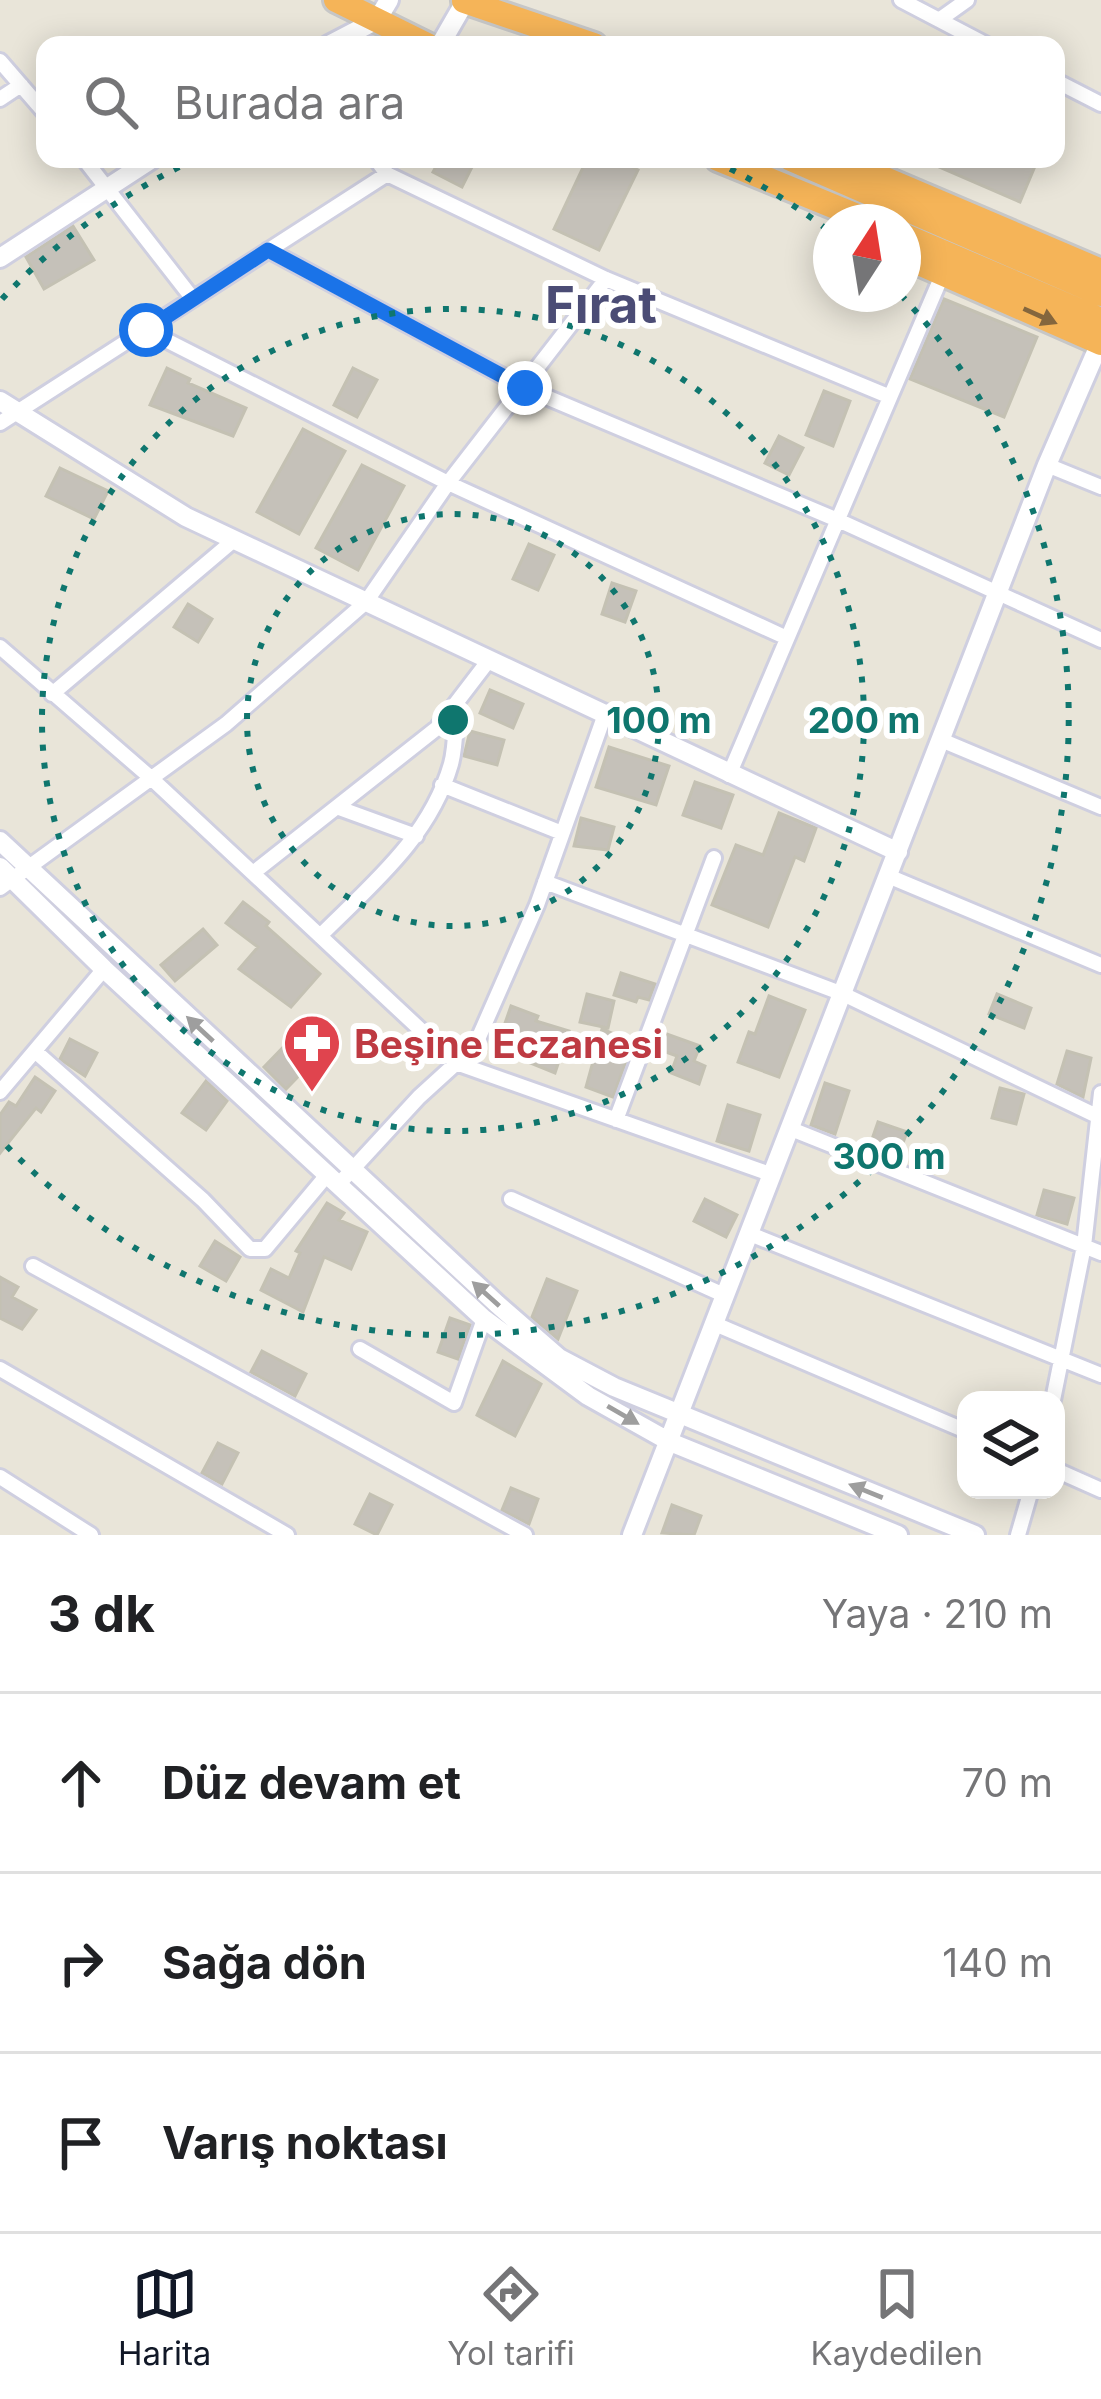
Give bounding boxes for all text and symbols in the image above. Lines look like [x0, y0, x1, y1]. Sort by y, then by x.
search box [36, 36, 1065, 168]
icon: search [78, 69, 144, 135]
text: Burada ara [174, 75, 405, 130]
north arrow [813, 204, 921, 312]
district label: Fırat [545, 274, 657, 335]
route start [119, 303, 173, 357]
one-way arrow [1023, 307, 1058, 327]
route end [498, 361, 552, 415]
text: 100 m [606, 698, 712, 742]
text: 200 m [808, 698, 920, 742]
centre of rings [432, 699, 474, 741]
pharmacy icon: Beşine Eczanesi [281, 1012, 343, 1094]
one-way arrow [185, 1016, 214, 1043]
place label: Beşine Eczanesi [354, 1020, 663, 1067]
text: 300 m [832, 1134, 946, 1178]
one-way arrow [471, 1281, 500, 1308]
map controls [957, 1391, 1065, 1499]
button: layers [957, 1391, 1065, 1499]
one-way arrow [606, 1404, 639, 1425]
one-way arrow [848, 1481, 884, 1500]
text: 3 dk [48, 1583, 155, 1644]
text: Yaya · 210 m [822, 1590, 1053, 1637]
icon: ahead [48, 1750, 114, 1816]
text: Düz devam et [162, 1755, 461, 1810]
text: 70 m [962, 1759, 1053, 1806]
icon: right [48, 1930, 114, 1996]
text: Sağa dön [162, 1935, 367, 1990]
text: 140 m [942, 1939, 1053, 1986]
icon: arrive [48, 2110, 114, 2176]
text: Varış noktası [162, 2115, 448, 2170]
tab: Harita [118, 2261, 211, 2373]
tab: Yol tarifi [447, 2261, 575, 2373]
tab: Kaydedilen [811, 2261, 983, 2373]

